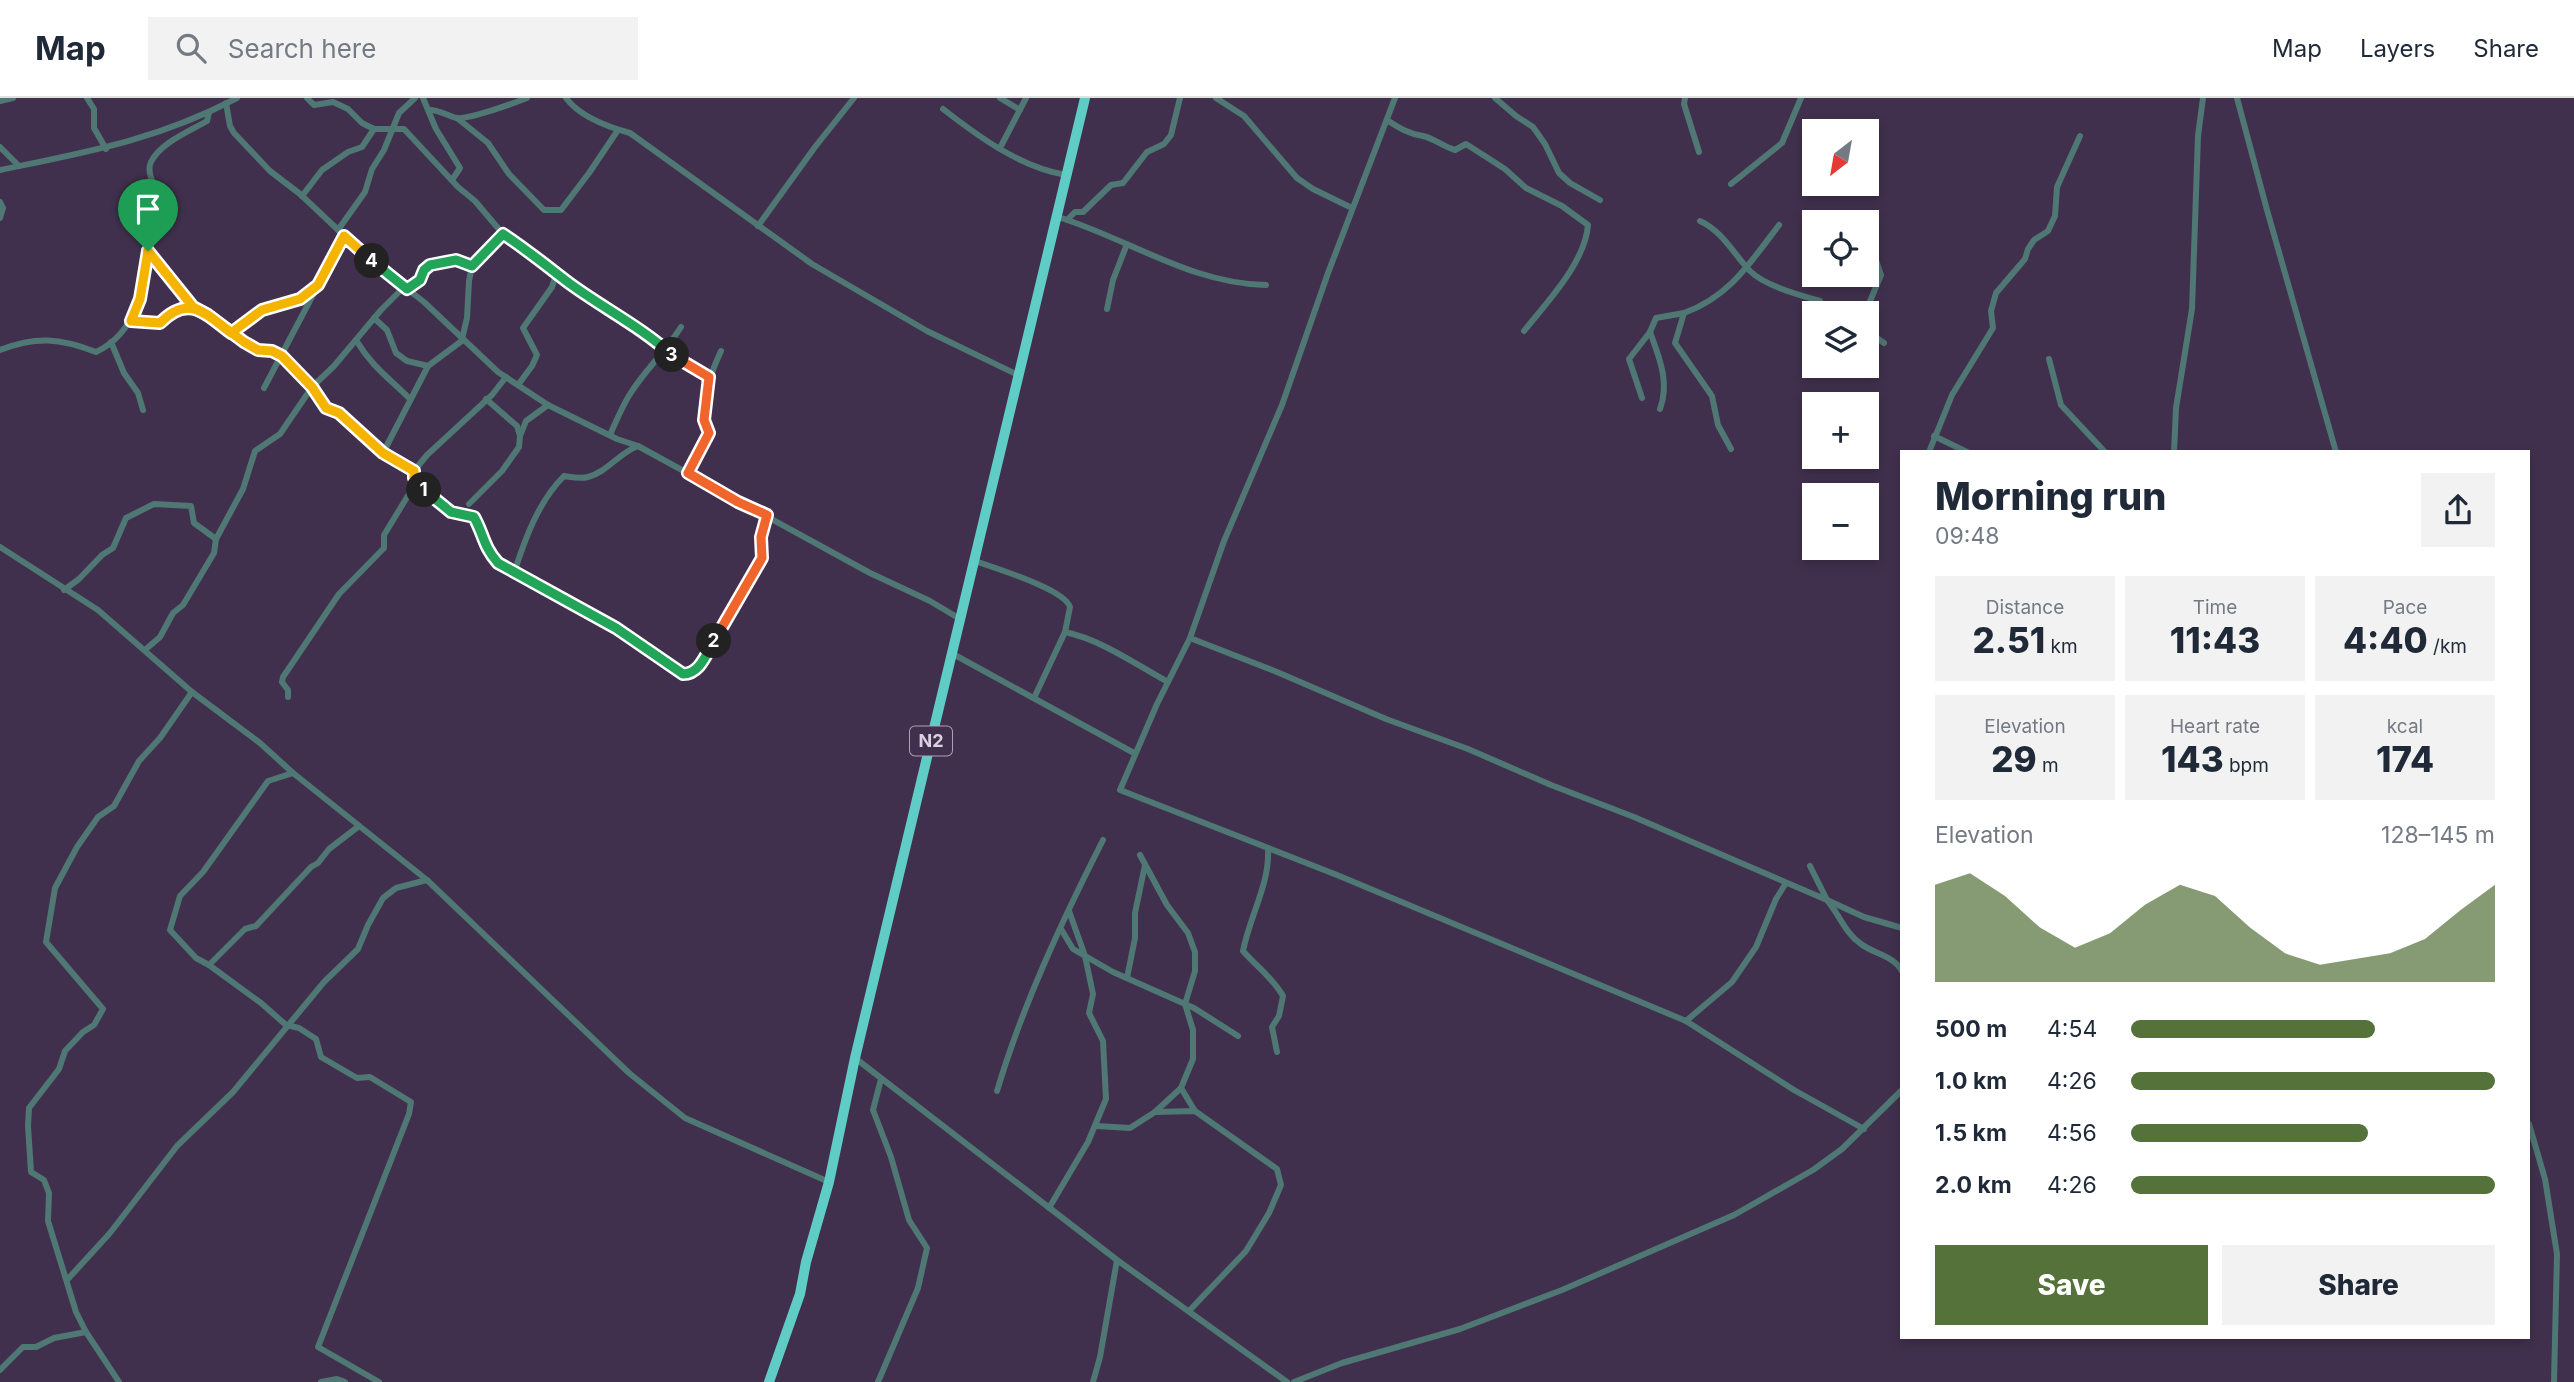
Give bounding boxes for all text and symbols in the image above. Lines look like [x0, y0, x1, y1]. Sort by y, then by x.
search box [148, 17, 638, 80]
text: Map [35, 28, 106, 68]
icon: search [172, 29, 210, 67]
text: Search here [228, 33, 376, 64]
text: Map [2272, 34, 2322, 63]
text: Layers [2360, 34, 2435, 63]
text: Share [2473, 34, 2539, 63]
north arrow [1802, 119, 1880, 196]
map controls [1802, 119, 1879, 560]
pin [118, 179, 178, 251]
icon: arrive [129, 190, 167, 228]
button: locate [1802, 210, 1879, 287]
pin: 4 [354, 244, 390, 278]
text: 4 [365, 249, 378, 272]
button: layers [1802, 301, 1879, 378]
pin: 3 [654, 338, 690, 372]
text: 3 [665, 343, 678, 366]
button: + [1802, 392, 1879, 469]
pin: 1 [406, 472, 442, 508]
text: Morning run [1935, 473, 2166, 519]
button: share [2421, 473, 2495, 547]
text: 1 [419, 478, 428, 501]
button: − [1802, 483, 1879, 560]
text: 09:48 [1935, 522, 2000, 550]
text: Distance [1986, 596, 2064, 619]
text: Time [2193, 596, 2237, 619]
text: Pace [2383, 596, 2427, 619]
text: 2.51 [1972, 619, 2045, 661]
text: 11:43 [2170, 619, 2260, 661]
text: 4:40 [2343, 619, 2428, 661]
pin: 2 [696, 624, 732, 658]
text: 2 [708, 629, 719, 652]
text: km [2045, 635, 2078, 658]
text: /km [2428, 635, 2467, 658]
text: Elevation [1984, 715, 2066, 738]
text: Heart rate [2170, 715, 2260, 738]
text: kcal [2387, 715, 2423, 738]
road number: N2 [910, 726, 952, 756]
text: 29 [1991, 738, 2037, 780]
text: 143 [2161, 738, 2224, 780]
text: 174 [2376, 738, 2434, 780]
text: m [2037, 754, 2059, 777]
text: bpm [2224, 754, 2269, 777]
text: Elevation [1935, 821, 2034, 849]
text: 128–145 m [2381, 821, 2495, 849]
text: 500 m [1935, 1015, 2007, 1043]
text: 4:54 [2047, 1015, 2097, 1043]
text: 1.0 km [1935, 1067, 2007, 1095]
text: 4:26 [2047, 1067, 2097, 1095]
text: 1.5 km [1935, 1119, 2007, 1147]
text: 4:56 [2047, 1119, 2097, 1147]
text: 2.0 km [1935, 1171, 2012, 1199]
text: 4:26 [2047, 1171, 2097, 1199]
button: Save [1935, 1245, 2208, 1325]
button: Share [2222, 1245, 2495, 1325]

